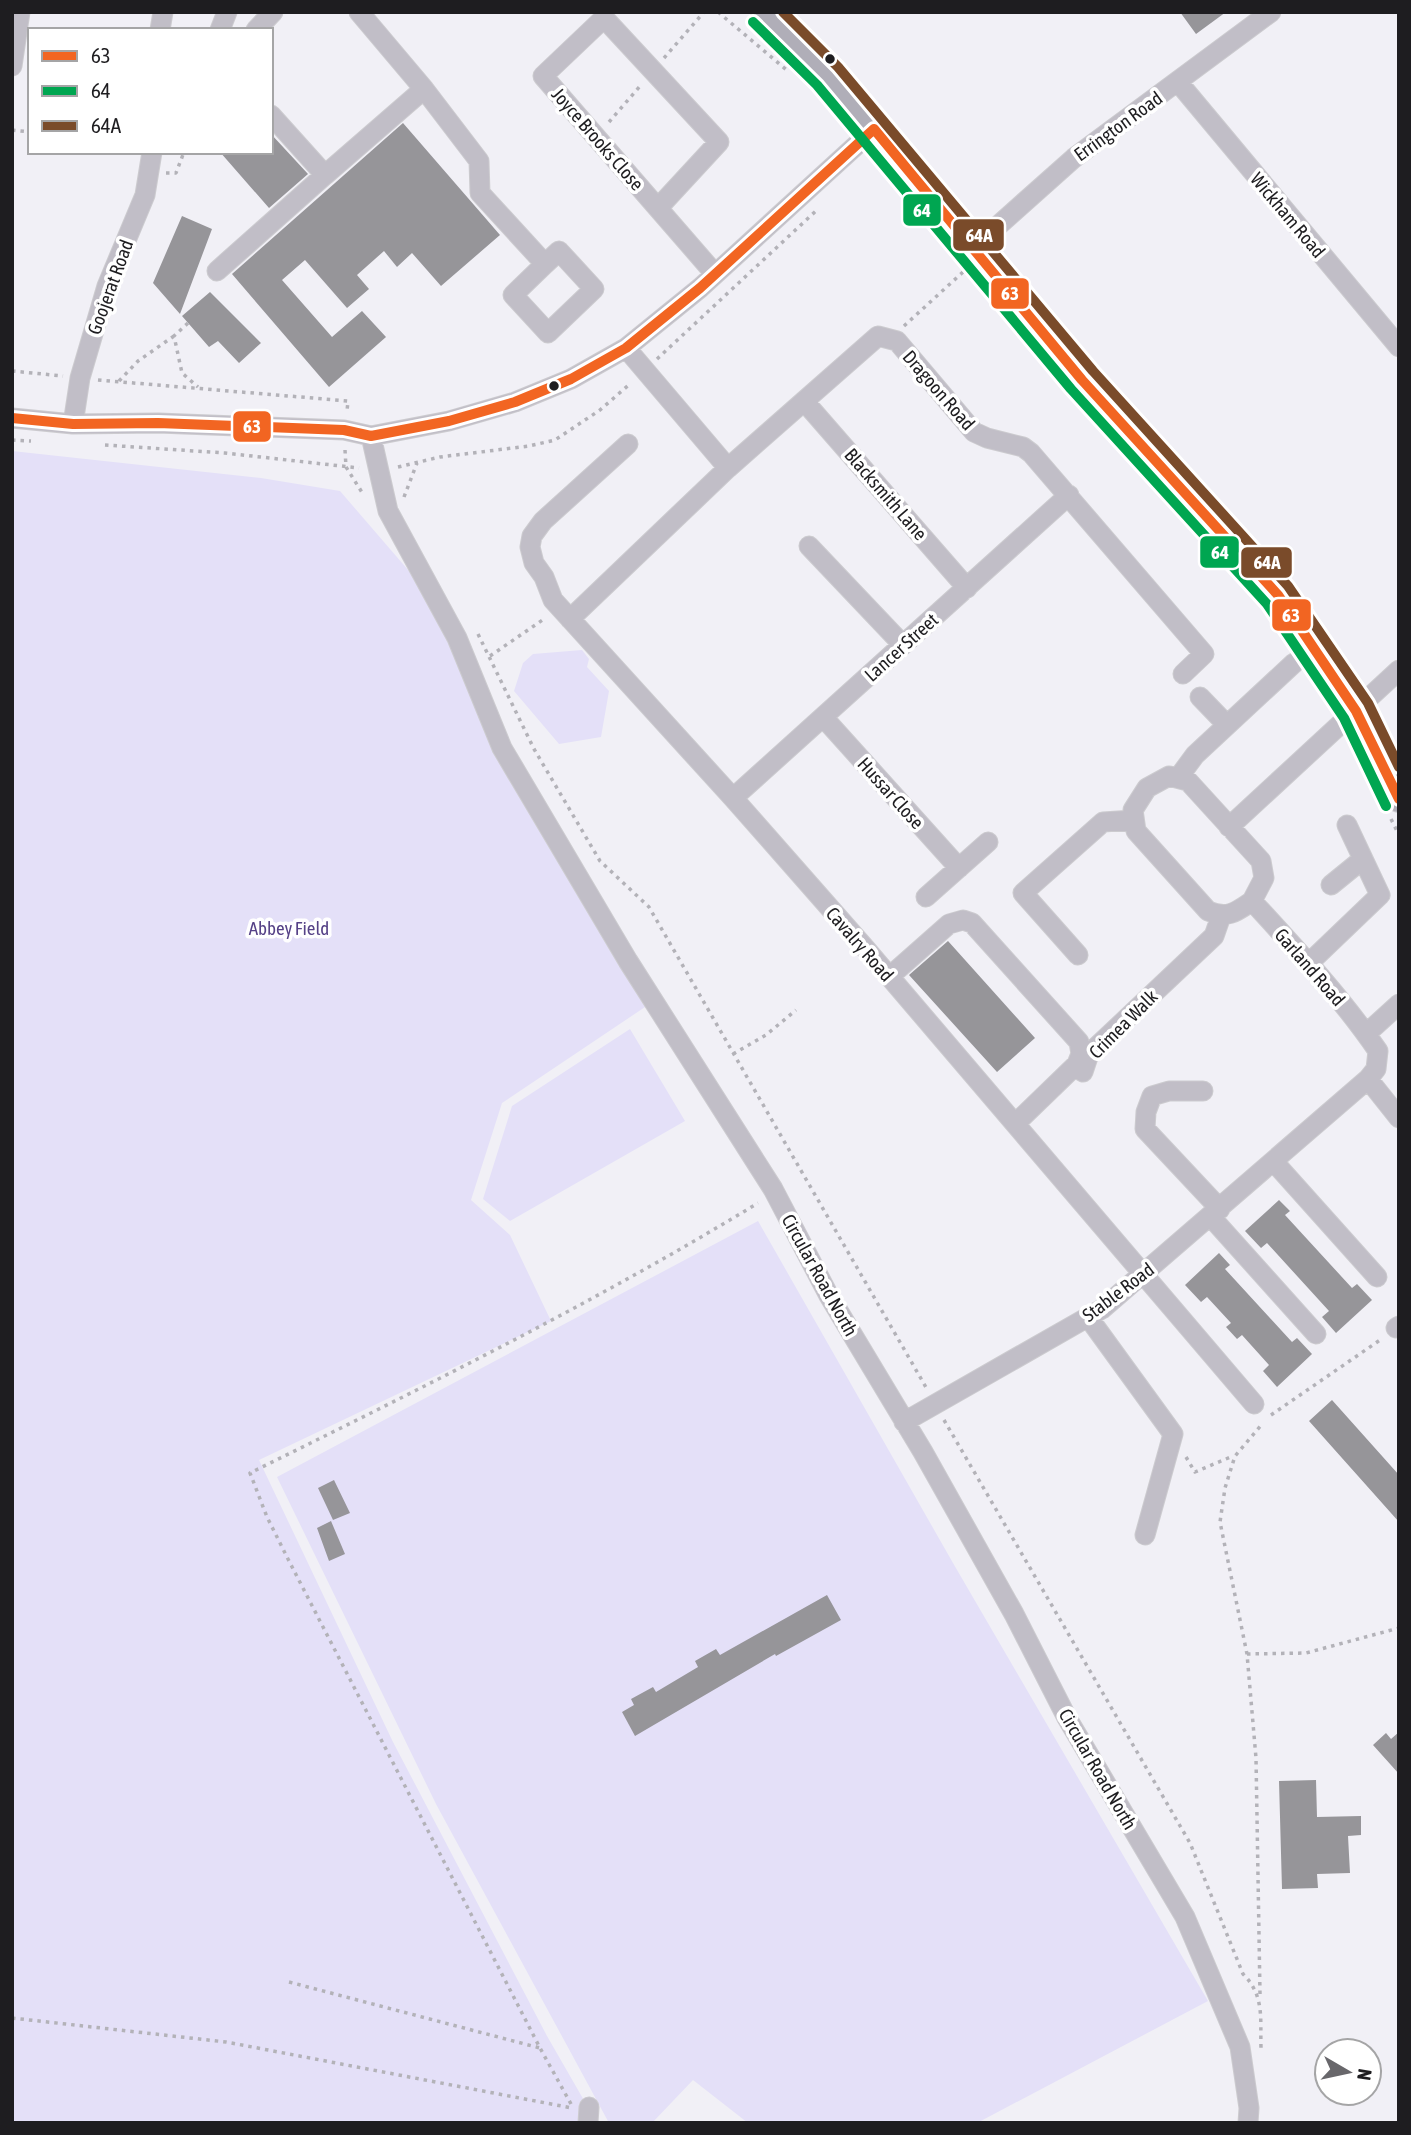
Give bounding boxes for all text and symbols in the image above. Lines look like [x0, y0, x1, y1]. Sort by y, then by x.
legend [28, 28, 273, 154]
text: 63 [91, 43, 111, 67]
unlabelled marker [823, 52, 837, 66]
text: 64 [91, 78, 111, 102]
street label: Joyce Brooks Close [548, 83, 648, 195]
street label: Errington Road [1070, 87, 1166, 165]
text: 64A [91, 113, 122, 137]
street label: Wickham Road [1246, 168, 1330, 262]
line badge: 64 [902, 193, 942, 227]
text: 64 [913, 199, 931, 221]
line badge: 64A [952, 218, 1005, 252]
text: 64A [965, 224, 993, 246]
street label: Goojerat Road [83, 237, 137, 337]
line badge: 63 [990, 277, 1030, 310]
text: 63 [1001, 282, 1019, 304]
street label: Dragoon Road [898, 346, 980, 434]
unlabelled marker [547, 379, 561, 393]
line badge: 63 [232, 410, 272, 443]
text: 63 [243, 415, 261, 437]
street label: Blacksmith Lane [840, 444, 932, 544]
line badge: 64 [1199, 535, 1240, 569]
text: 64 [1211, 541, 1229, 563]
line badge: 64A [1240, 546, 1293, 579]
text: 64A [1253, 551, 1281, 573]
line badge: 63 [1271, 598, 1312, 632]
text: 63 [1282, 604, 1300, 626]
street label: Lancer Street [860, 608, 942, 686]
street label: Hussar Close [853, 753, 929, 833]
street label: Cavalry Road [822, 902, 898, 986]
park label: Abbey Field [249, 917, 329, 939]
street label: Garland Road [1270, 924, 1350, 1010]
street label: Crimea Walk [1084, 985, 1162, 1063]
street label: Circular Road North [777, 1210, 863, 1340]
street label: Stable Road [1078, 1258, 1158, 1326]
street label: Circular Road North [1054, 1705, 1142, 1833]
north arrow [1313, 2037, 1383, 2107]
text: N [1353, 2067, 1377, 2082]

